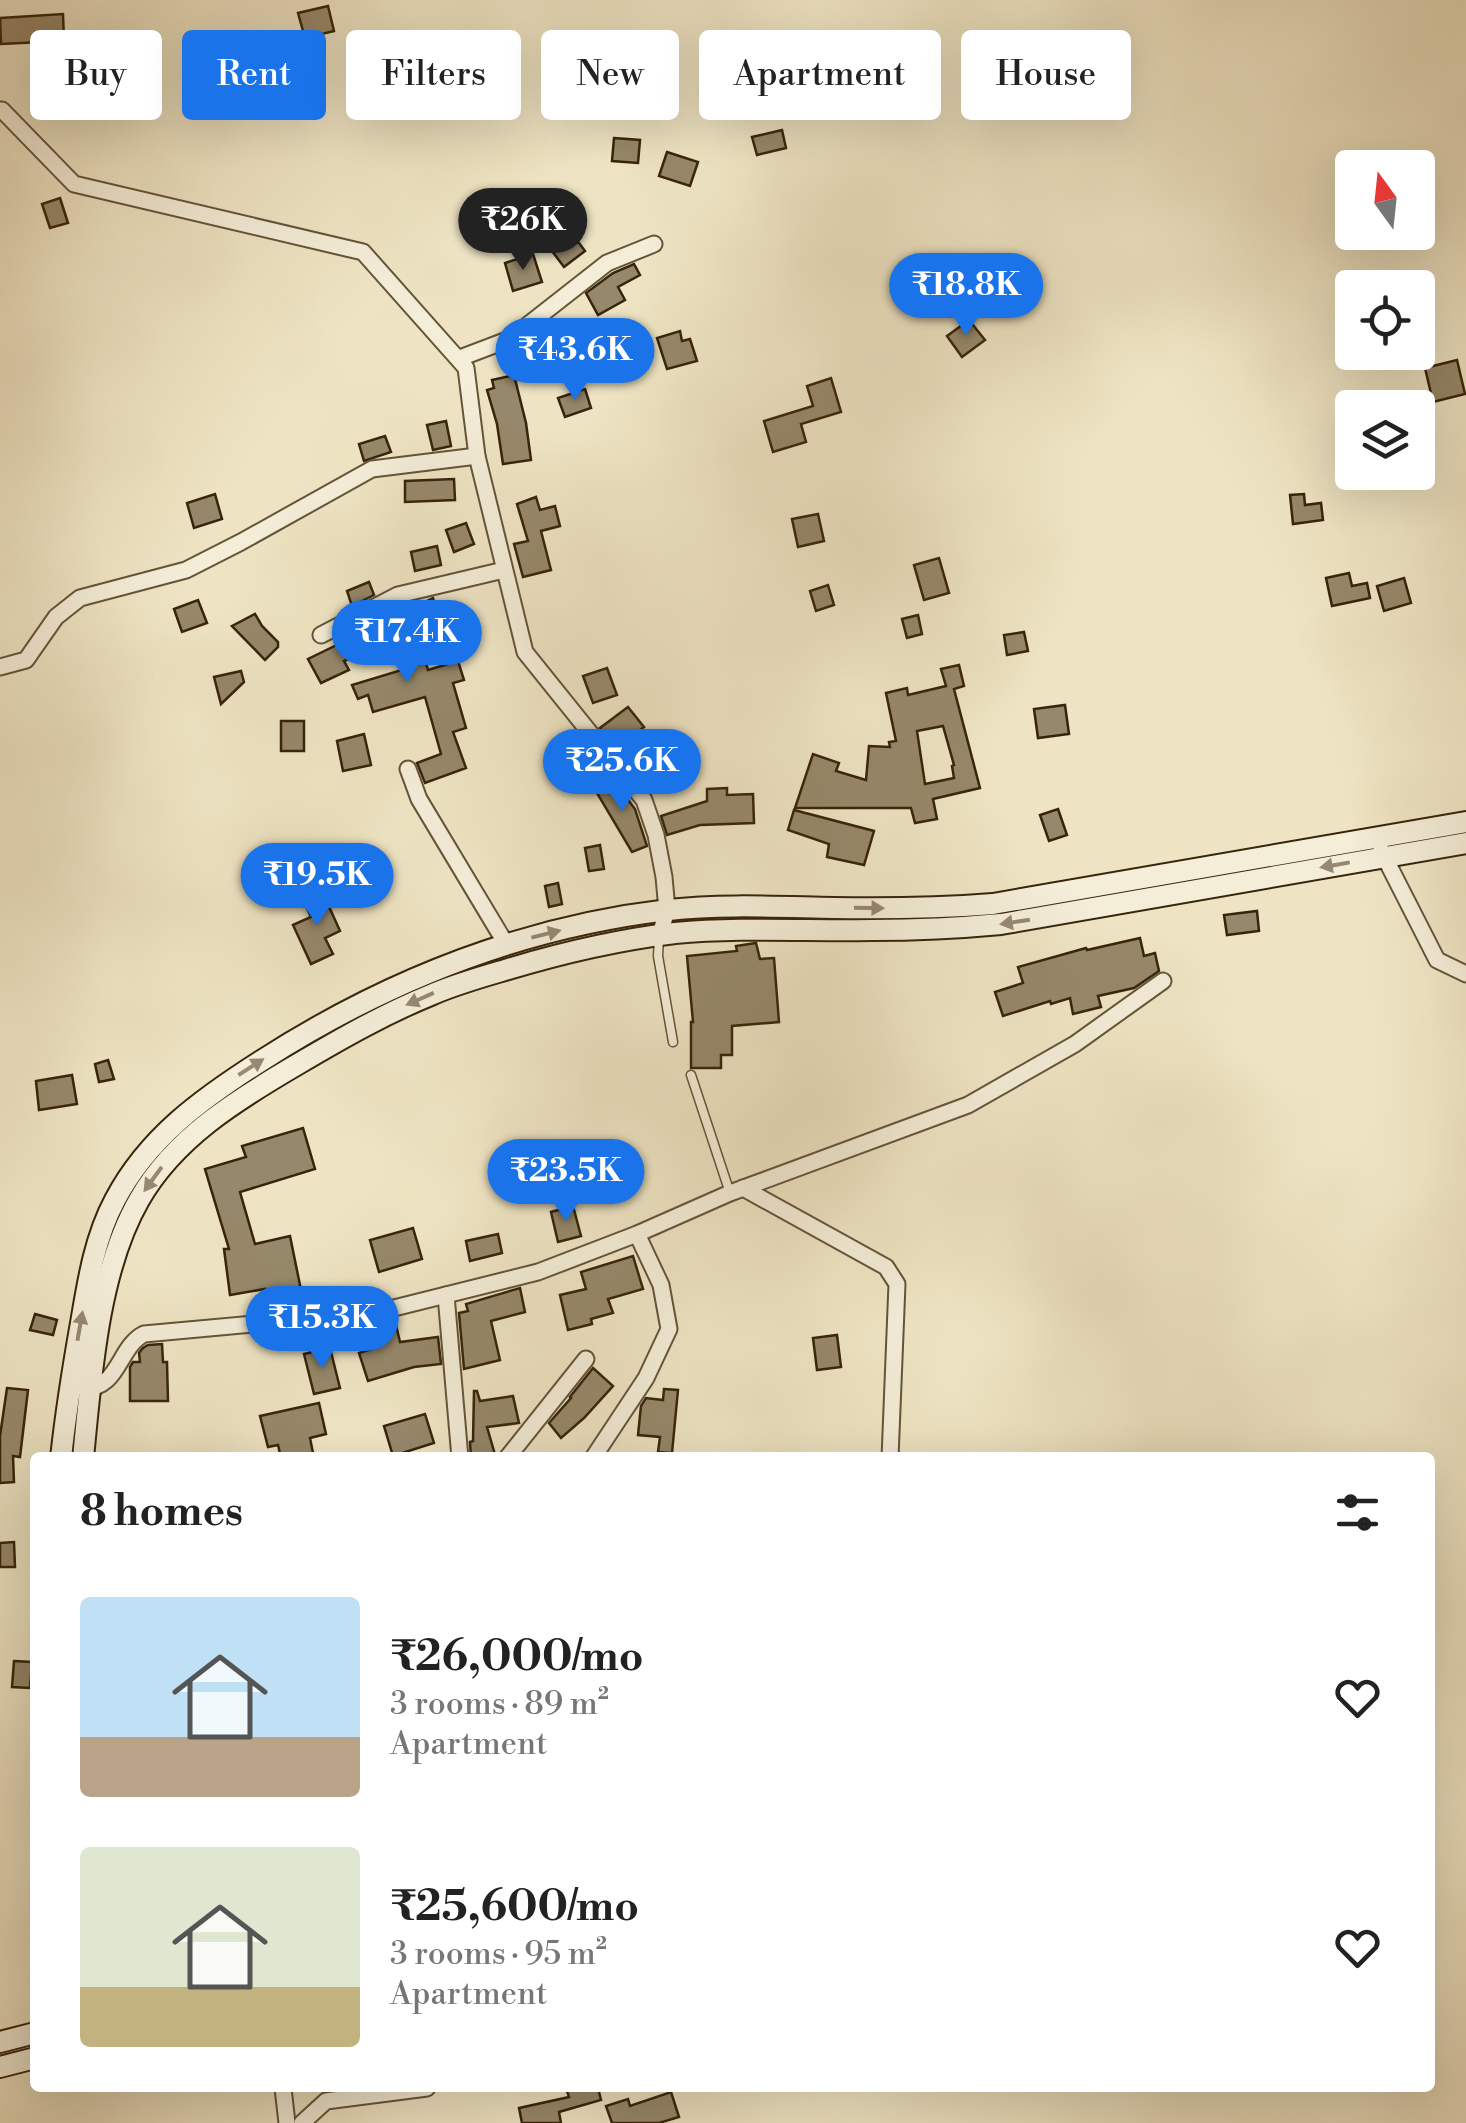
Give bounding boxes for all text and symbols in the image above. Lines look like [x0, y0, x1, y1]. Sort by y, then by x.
chip: Buy [30, 30, 162, 120]
chip: Rent [182, 30, 326, 120]
chip: Filters [346, 30, 521, 120]
chip: New [541, 30, 679, 120]
chip: Apartment [699, 30, 941, 120]
chip: House [961, 30, 1131, 120]
north arrow [1335, 150, 1435, 250]
map controls [1335, 150, 1435, 490]
pin: ₹26K [464, 188, 582, 273]
text: ₹26K [480, 200, 566, 240]
pin: ₹18.8K [885, 253, 1047, 338]
text: ₹18.8K [911, 265, 1021, 305]
button: locate [1335, 270, 1435, 370]
pin: ₹43.6K [494, 318, 656, 403]
text: ₹43.6K [518, 330, 632, 370]
button: layers [1335, 390, 1435, 490]
pin: ₹17.4K [326, 600, 488, 685]
text: ₹17.4K [354, 612, 460, 652]
pin: ₹25.6K [541, 729, 703, 814]
text: ₹25.6K [565, 741, 679, 781]
pin: ₹19.5K [236, 843, 398, 928]
text: ₹19.5K [263, 855, 371, 895]
one-way arrow [1319, 858, 1351, 873]
one-way arrow [853, 901, 885, 917]
one-way arrow [999, 915, 1031, 930]
one-way arrow [531, 926, 562, 941]
one-way arrow [405, 991, 434, 1008]
one-way arrow [238, 1058, 265, 1076]
pin: ₹23.5K [485, 1139, 647, 1224]
text: ₹23.5K [509, 1151, 623, 1191]
one-way arrow [144, 1166, 164, 1192]
pin: ₹15.3K [241, 1286, 403, 1371]
text: ₹15.3K [268, 1298, 376, 1338]
one-way arrow [73, 1310, 88, 1342]
icon: filters [1330, 1485, 1385, 1540]
text: 8 homes [80, 1486, 243, 1539]
text: ₹26,000/mo [390, 1631, 644, 1684]
icon: home [160, 1637, 280, 1757]
icon: heart [1330, 1670, 1385, 1725]
text: 3 rooms · 89 m² [390, 1684, 609, 1724]
text: Apartment [390, 1724, 547, 1764]
text: ₹25,600/mo [390, 1881, 639, 1934]
icon: home [160, 1887, 280, 2007]
icon: heart [1330, 1920, 1385, 1975]
text: 3 rooms · 95 m² [390, 1934, 607, 1974]
text: Apartment [390, 1974, 547, 2014]

